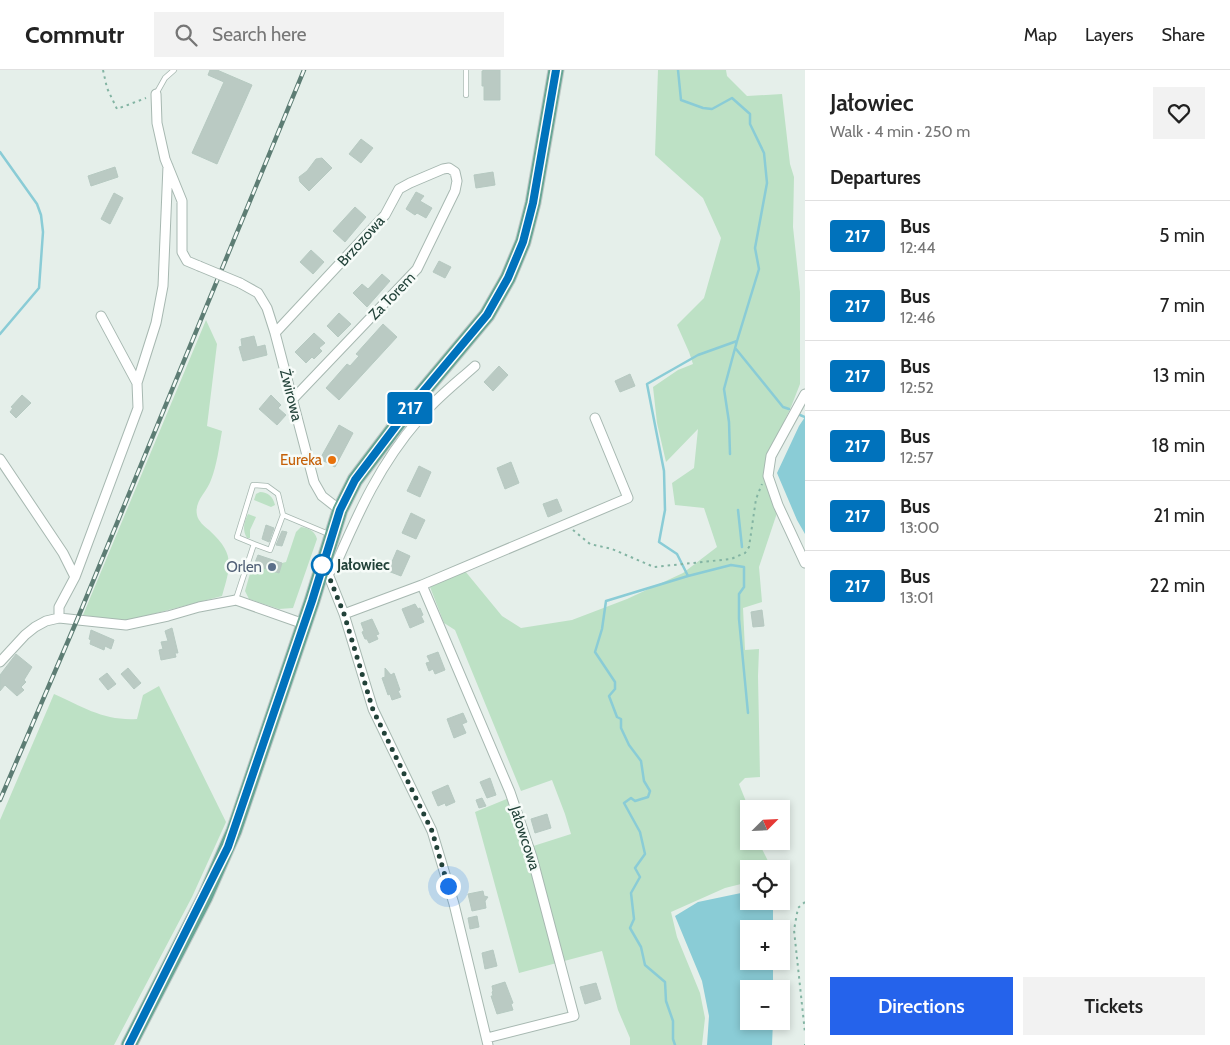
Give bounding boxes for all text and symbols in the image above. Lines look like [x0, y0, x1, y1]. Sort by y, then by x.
search box [154, 12, 504, 57]
text: Commutr [25, 20, 124, 49]
icon: search [172, 21, 200, 49]
text: Search here [212, 23, 307, 46]
text: Map [1024, 24, 1057, 46]
text: Layers [1085, 24, 1134, 46]
text: Share [1162, 24, 1205, 46]
button: heart [1153, 87, 1205, 139]
text: Jałowiec [830, 88, 914, 117]
text: Walk · 4 min · 250 m [830, 122, 970, 141]
text: Departures [830, 166, 921, 189]
street label: Brzozowa [334, 211, 389, 270]
text: Bus [900, 215, 930, 238]
text: 5 min [1159, 224, 1205, 247]
text: 217 [845, 225, 870, 247]
text: 12:44 [900, 238, 935, 257]
street label: Za Torem [365, 268, 419, 324]
text: Bus [900, 285, 930, 308]
text: 7 min [1160, 294, 1205, 317]
text: 217 [845, 295, 870, 317]
text: 12:46 [900, 308, 935, 327]
text: Bus [900, 355, 930, 378]
text: 13 min [1153, 364, 1205, 387]
text: 217 [845, 365, 870, 387]
street label: Żwirowa [276, 367, 307, 424]
text: 12:52 [900, 378, 934, 397]
line badge: 217 [381, 392, 439, 424]
text: 217 [397, 397, 423, 419]
text: Bus [900, 425, 930, 448]
text: 18 min [1152, 434, 1205, 457]
text: 217 [845, 435, 870, 457]
text: 12:57 [900, 448, 934, 467]
place label: Eureka [280, 451, 323, 469]
marker: Eureka [326, 454, 338, 466]
text: Bus [900, 495, 930, 518]
text: 21 min [1153, 504, 1205, 527]
text: 217 [845, 505, 870, 527]
text: 13:00 [900, 518, 940, 537]
marker: Jałowiec [311, 554, 333, 576]
place label: Jałowiec [336, 556, 390, 574]
place label: Orlen [226, 558, 262, 576]
marker: Orlen [266, 561, 278, 573]
text: Bus [900, 565, 930, 588]
text: 22 min [1150, 574, 1205, 597]
text: 217 [845, 575, 870, 597]
text: 13:01 [900, 588, 934, 607]
north arrow [740, 800, 790, 850]
map controls [740, 800, 790, 1030]
street label: Jałowcowa [506, 803, 544, 873]
button: locate [740, 860, 790, 910]
your location [436, 874, 461, 899]
button: + [740, 920, 790, 970]
button: Directions [830, 977, 1013, 1035]
button: Tickets [1023, 977, 1205, 1035]
button: − [740, 980, 790, 1030]

